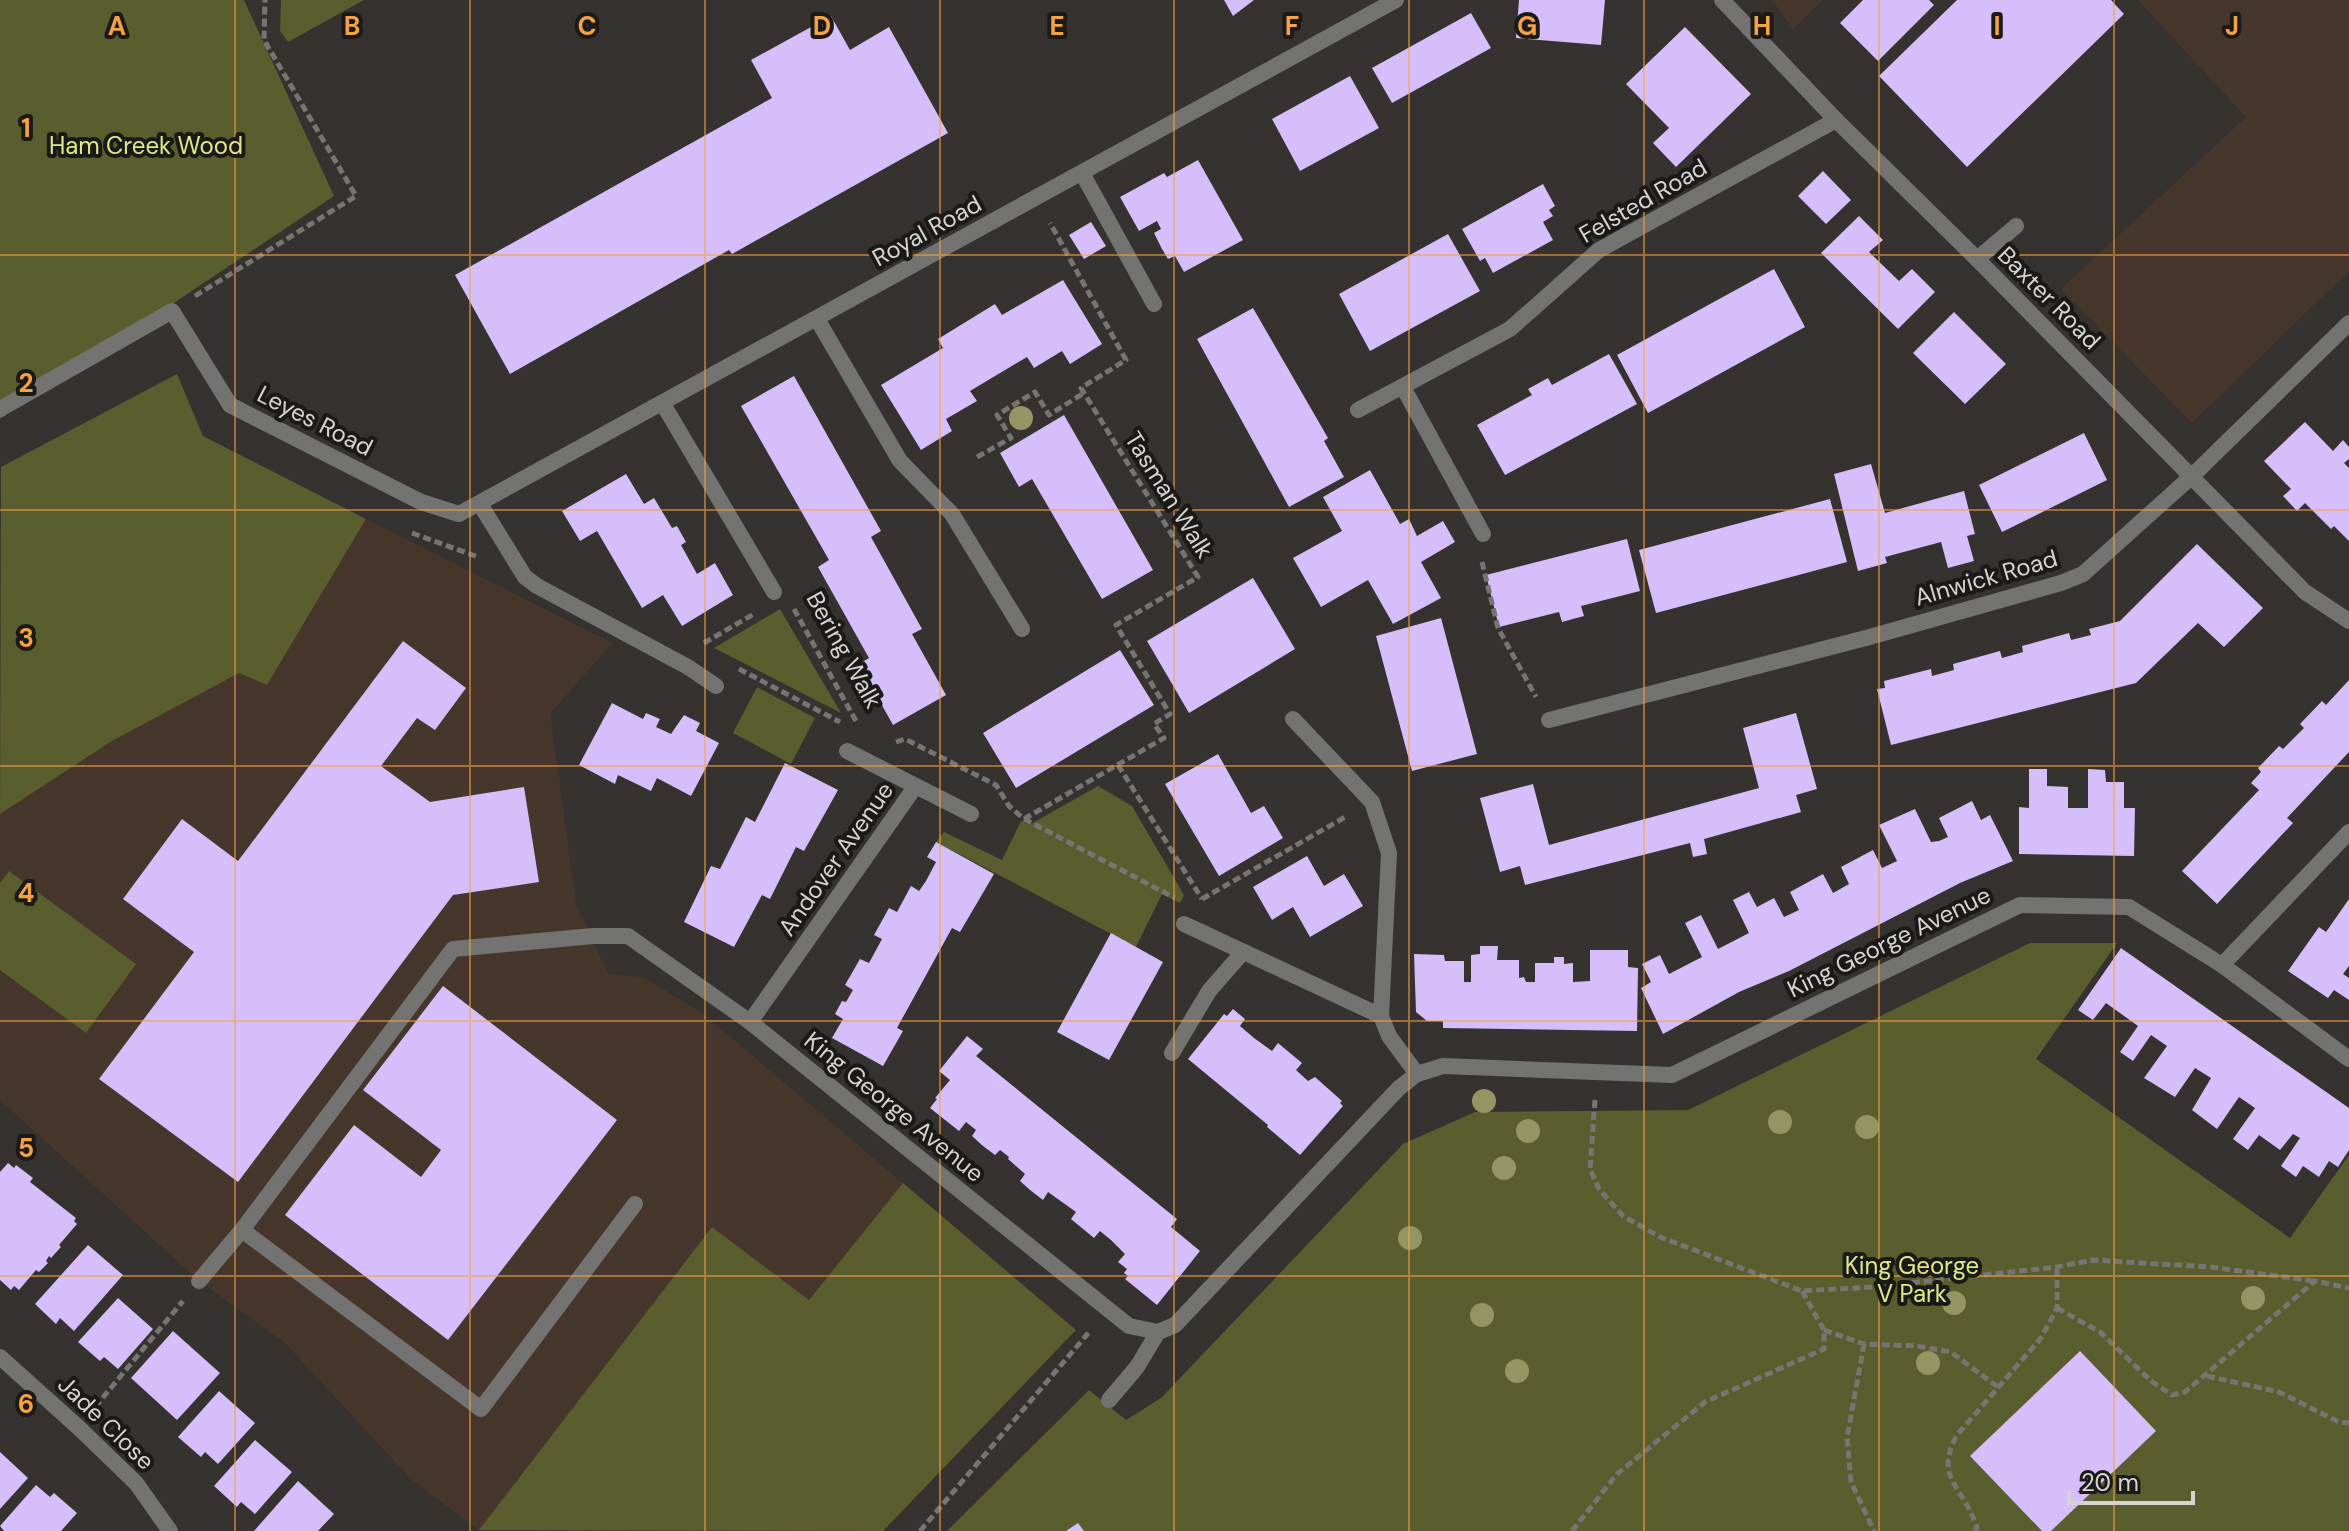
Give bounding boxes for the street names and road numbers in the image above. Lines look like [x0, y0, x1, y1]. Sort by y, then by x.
street label: Felsted Road [1573, 151, 1712, 250]
street label: Royal Road [867, 188, 987, 273]
street label: Baxter Road [1991, 240, 2107, 356]
street label: Leyes Road [252, 378, 378, 463]
street label: Tasman Walk [1118, 425, 1221, 564]
street label: Alnwick Road [1911, 542, 2061, 613]
street label: Bering Walk [800, 586, 889, 714]
street label: Andover Avenue [771, 776, 900, 942]
street label: King George Avenue [1782, 879, 1996, 1004]
street label: King George Avenue [798, 1025, 991, 1189]
street label: Jade Close [51, 1369, 161, 1476]

